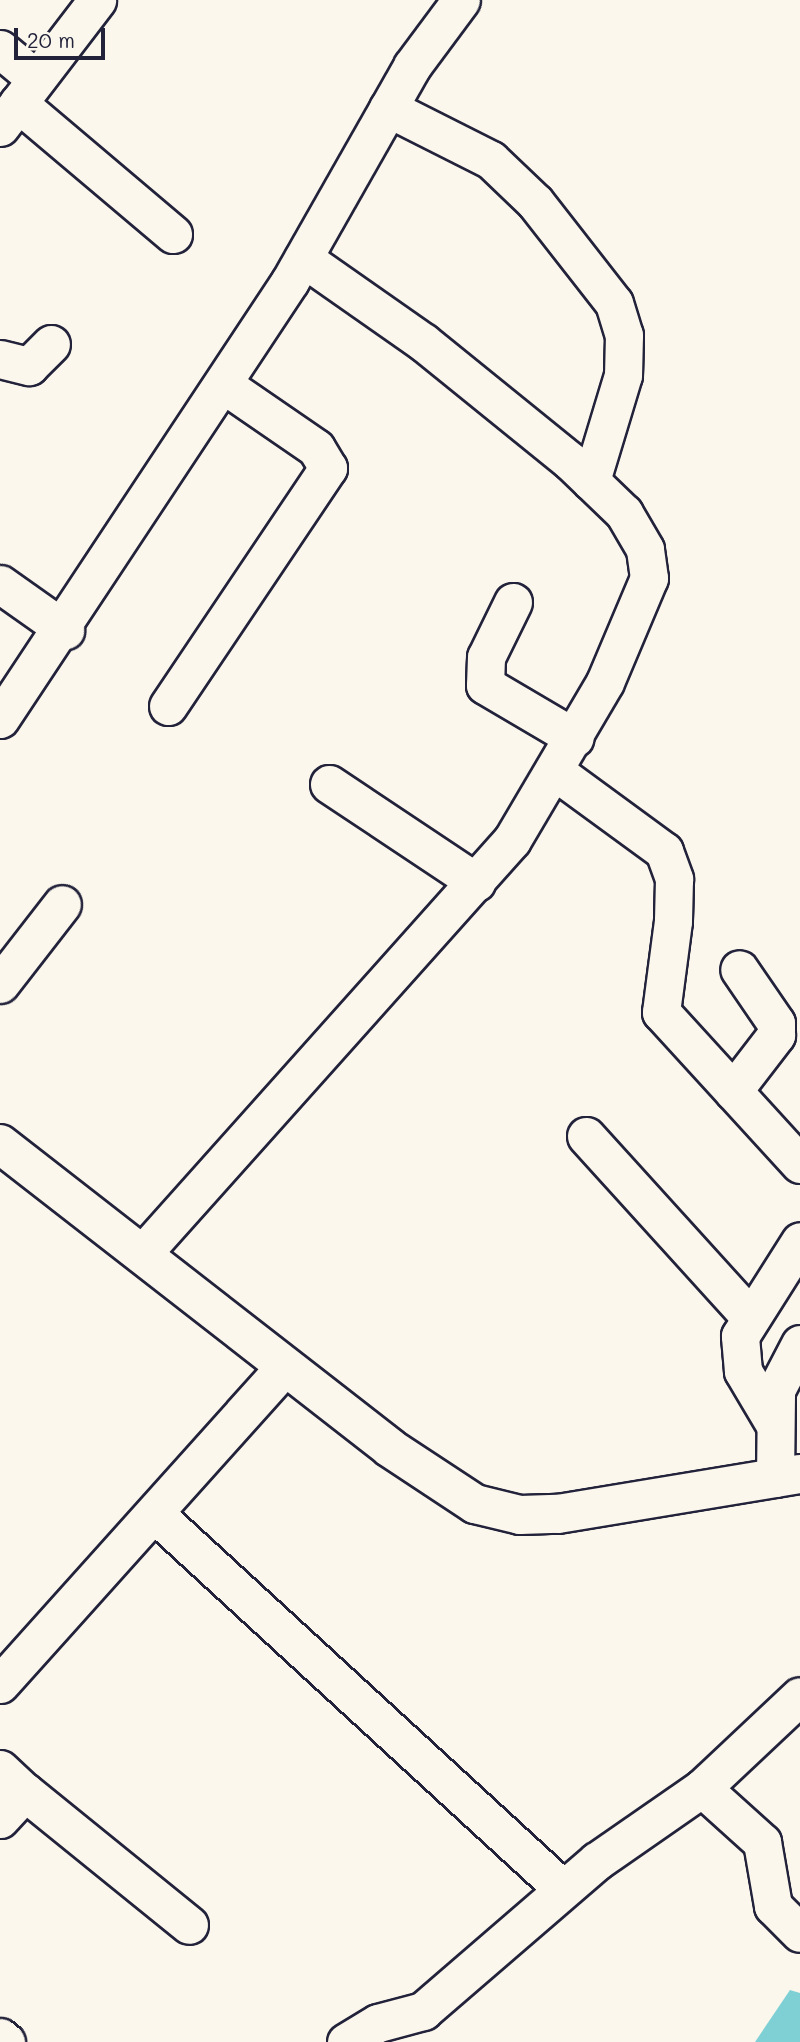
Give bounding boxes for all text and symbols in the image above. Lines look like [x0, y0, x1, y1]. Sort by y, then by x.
scale bar [18, 14, 108, 58]
text: 20 m [27, 26, 75, 53]

